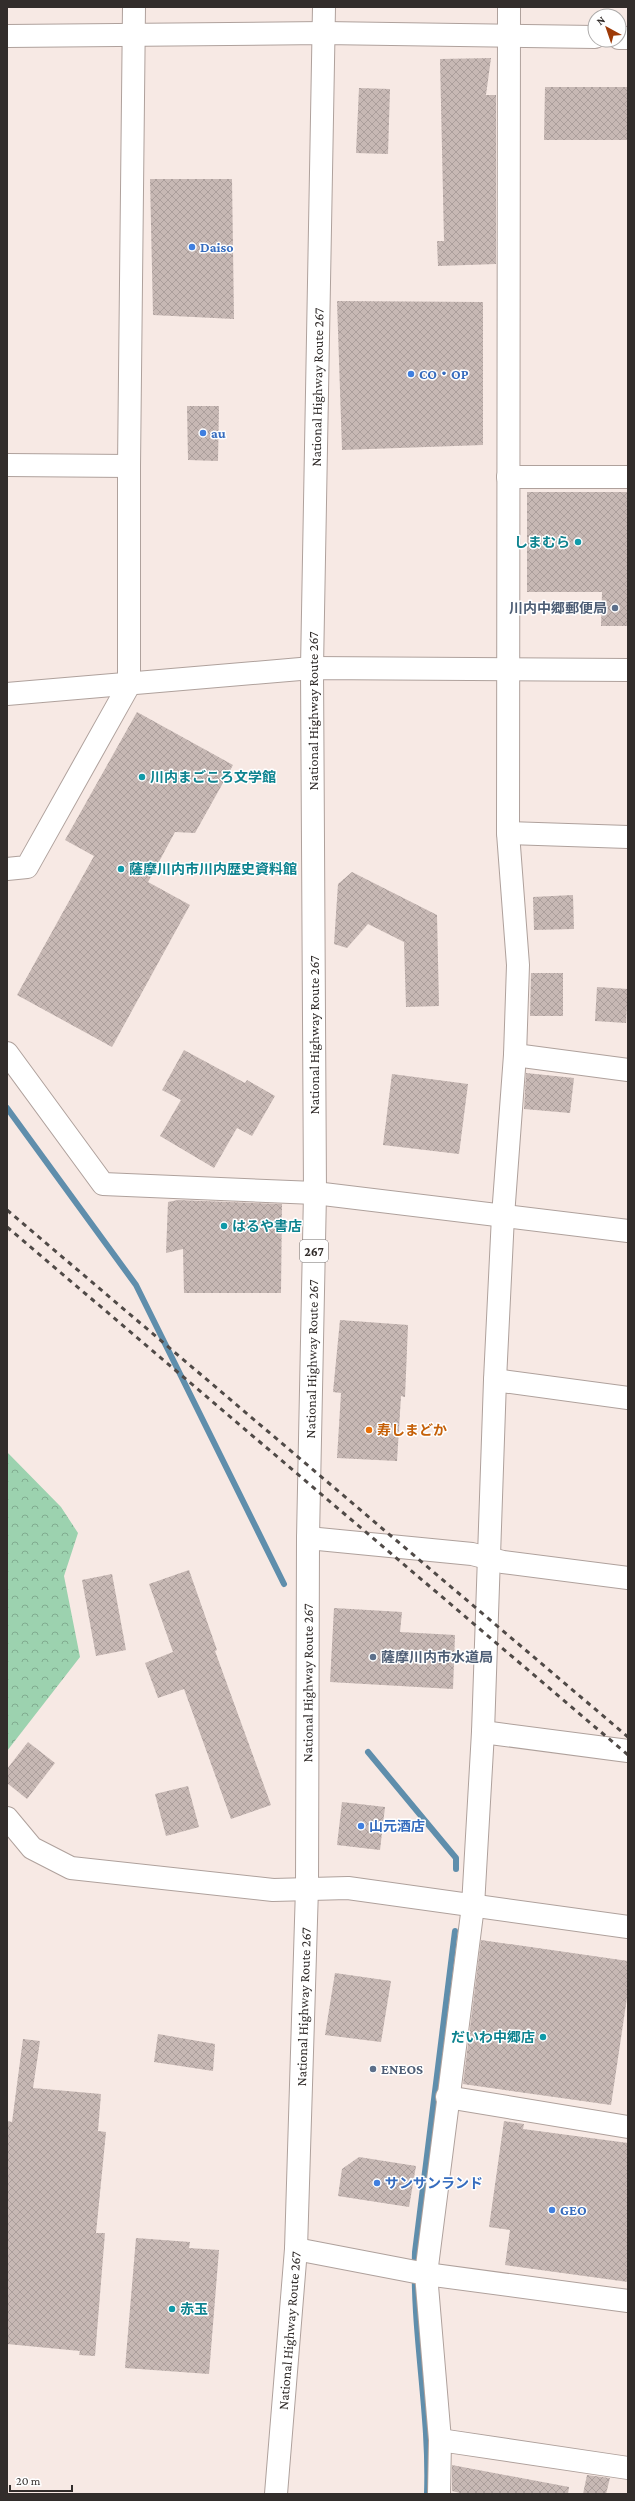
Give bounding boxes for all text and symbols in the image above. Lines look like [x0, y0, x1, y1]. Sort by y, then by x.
north arrow [587, 8, 627, 48]
text: N [594, 13, 608, 27]
place label: Daiso [200, 239, 234, 255]
marker: Daiso [187, 242, 197, 252]
street label: National Highway Route 267 [308, 307, 327, 467]
place label: CO・OP [419, 366, 469, 382]
marker: CO・OP [406, 369, 416, 379]
place label: au [211, 425, 226, 441]
marker: au [198, 428, 208, 438]
place label: しまむら [514, 534, 570, 550]
marker: しまむら [573, 537, 583, 547]
place label: 川内中郷郵便局 [509, 600, 607, 616]
marker: 川内中郷郵便局 [610, 603, 620, 613]
street label: National Highway Route 267 [305, 631, 321, 790]
place label: 川内まごころ文学館 [150, 769, 276, 785]
marker: 川内まごころ文学館 [137, 772, 147, 782]
place label: 薩摩川内市川内歴史資料館 [129, 861, 297, 877]
marker: 薩摩川内市川内歴史資料館 [116, 864, 126, 874]
street label: National Highway Route 267 [306, 955, 322, 1114]
place label: はるや書店 [232, 1218, 302, 1234]
marker: はるや書店 [219, 1221, 229, 1231]
road number: 267 [300, 1240, 328, 1262]
street label: National Highway Route 267 [302, 1279, 321, 1439]
place label: 寿しまどか [377, 1422, 447, 1438]
marker: 寿しまどか [364, 1425, 374, 1435]
street label: National Highway Route 267 [299, 1603, 316, 1763]
place label: 薩摩川内市水道局 [381, 1649, 493, 1665]
marker: 薩摩川内市水道局 [368, 1652, 378, 1662]
place label: 山元酒店 [369, 1818, 425, 1834]
marker: 山元酒店 [356, 1821, 366, 1831]
street label: National Highway Route 267 [293, 1927, 314, 2087]
place label: だいわ中郷店 [451, 2029, 535, 2045]
marker: だいわ中郷店 [538, 2032, 548, 2042]
place label: ENEOS [381, 2061, 423, 2077]
marker: ENEOS [368, 2064, 378, 2074]
place label: サンサンランド [385, 2175, 483, 2191]
marker: サンサンランド [372, 2178, 382, 2188]
place label: GEO [560, 2202, 587, 2218]
marker: GEO [547, 2205, 557, 2215]
street label: National Highway Route 267 [275, 2250, 304, 2410]
place label: 赤玉 [180, 2301, 208, 2317]
marker: 赤玉 [167, 2304, 177, 2314]
scale bar [10, 2467, 72, 2493]
text: 20 m [16, 2474, 41, 2488]

